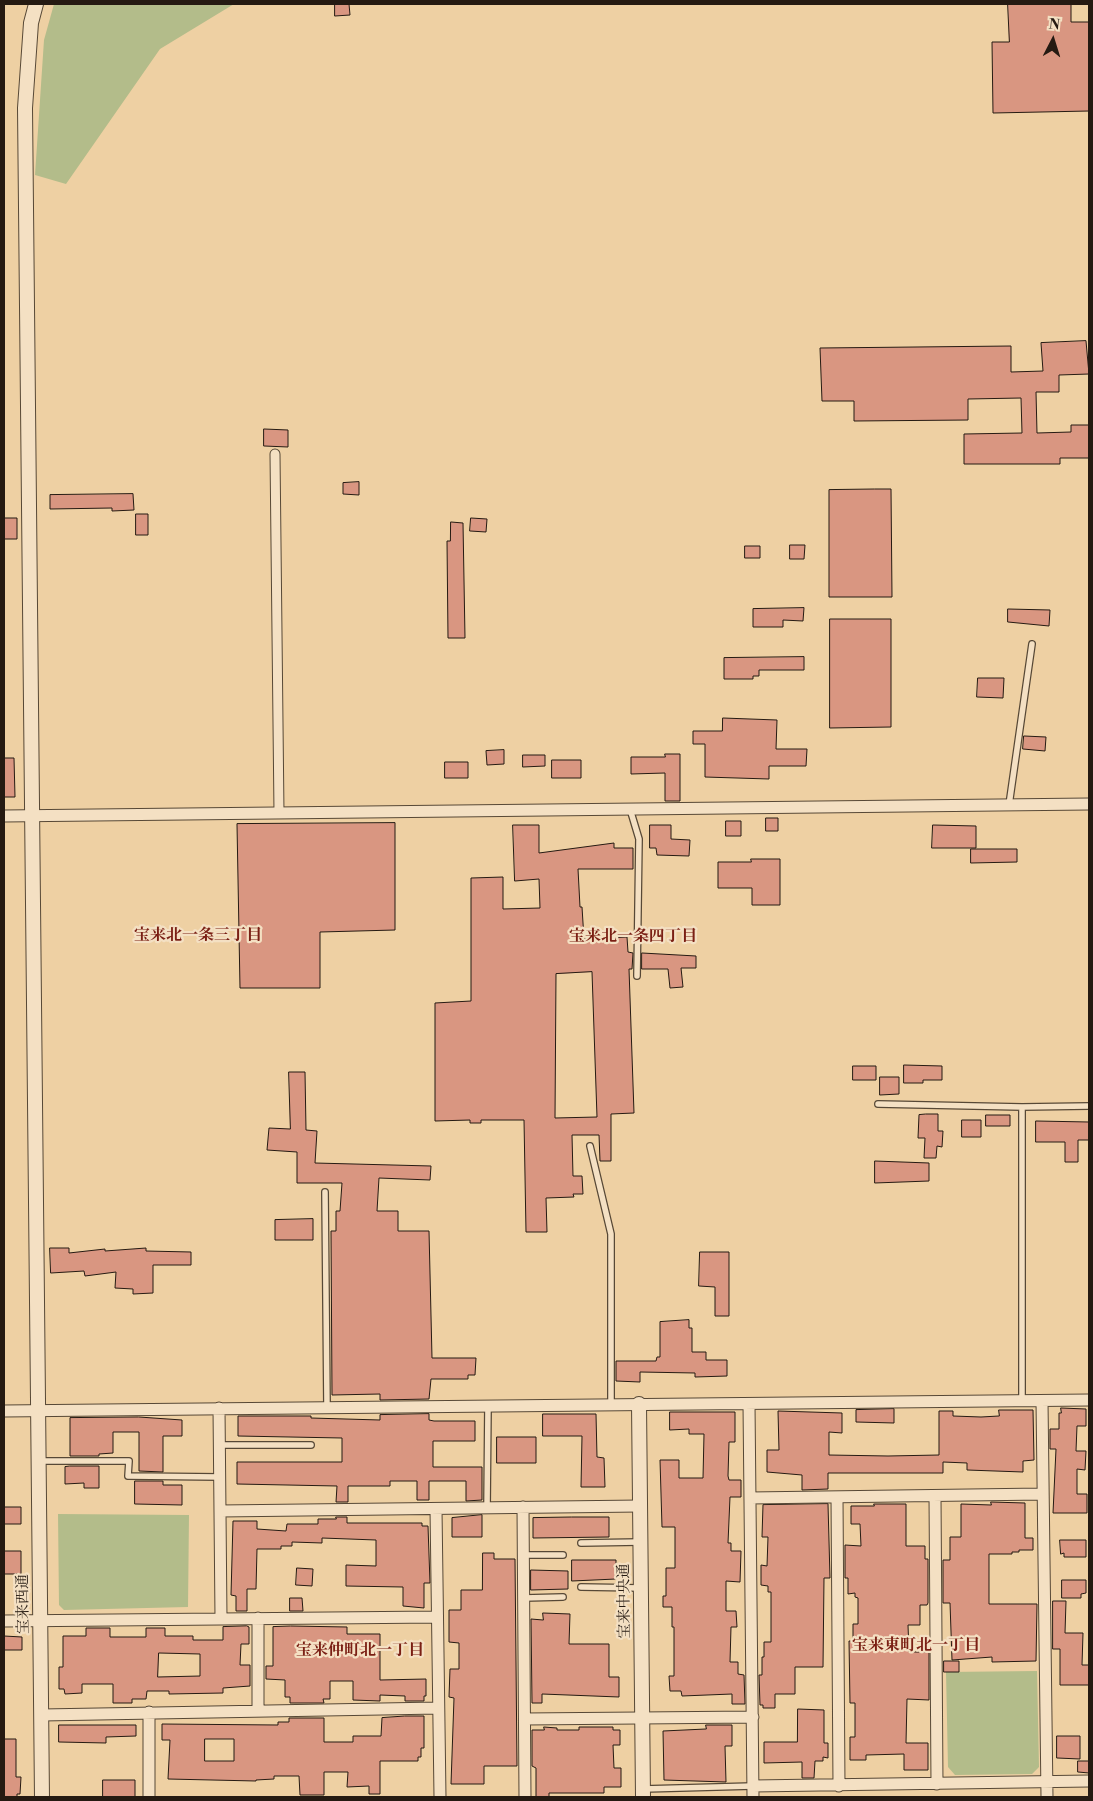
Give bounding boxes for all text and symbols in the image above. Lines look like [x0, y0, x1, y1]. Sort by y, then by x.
north arrow [1028, 15, 1078, 65]
text: N [1048, 16, 1061, 35]
district label: 宝来北一条三丁目 [134, 926, 262, 946]
district label: 宝来北一条四丁目 [569, 927, 697, 947]
street label: 宝来中央通 [615, 1563, 635, 1639]
street label: 宝来西通 [14, 1574, 34, 1634]
district label: 宝来東町北一丁目 [852, 1636, 980, 1656]
district label: 宝来仲町北一丁目 [296, 1641, 424, 1661]

